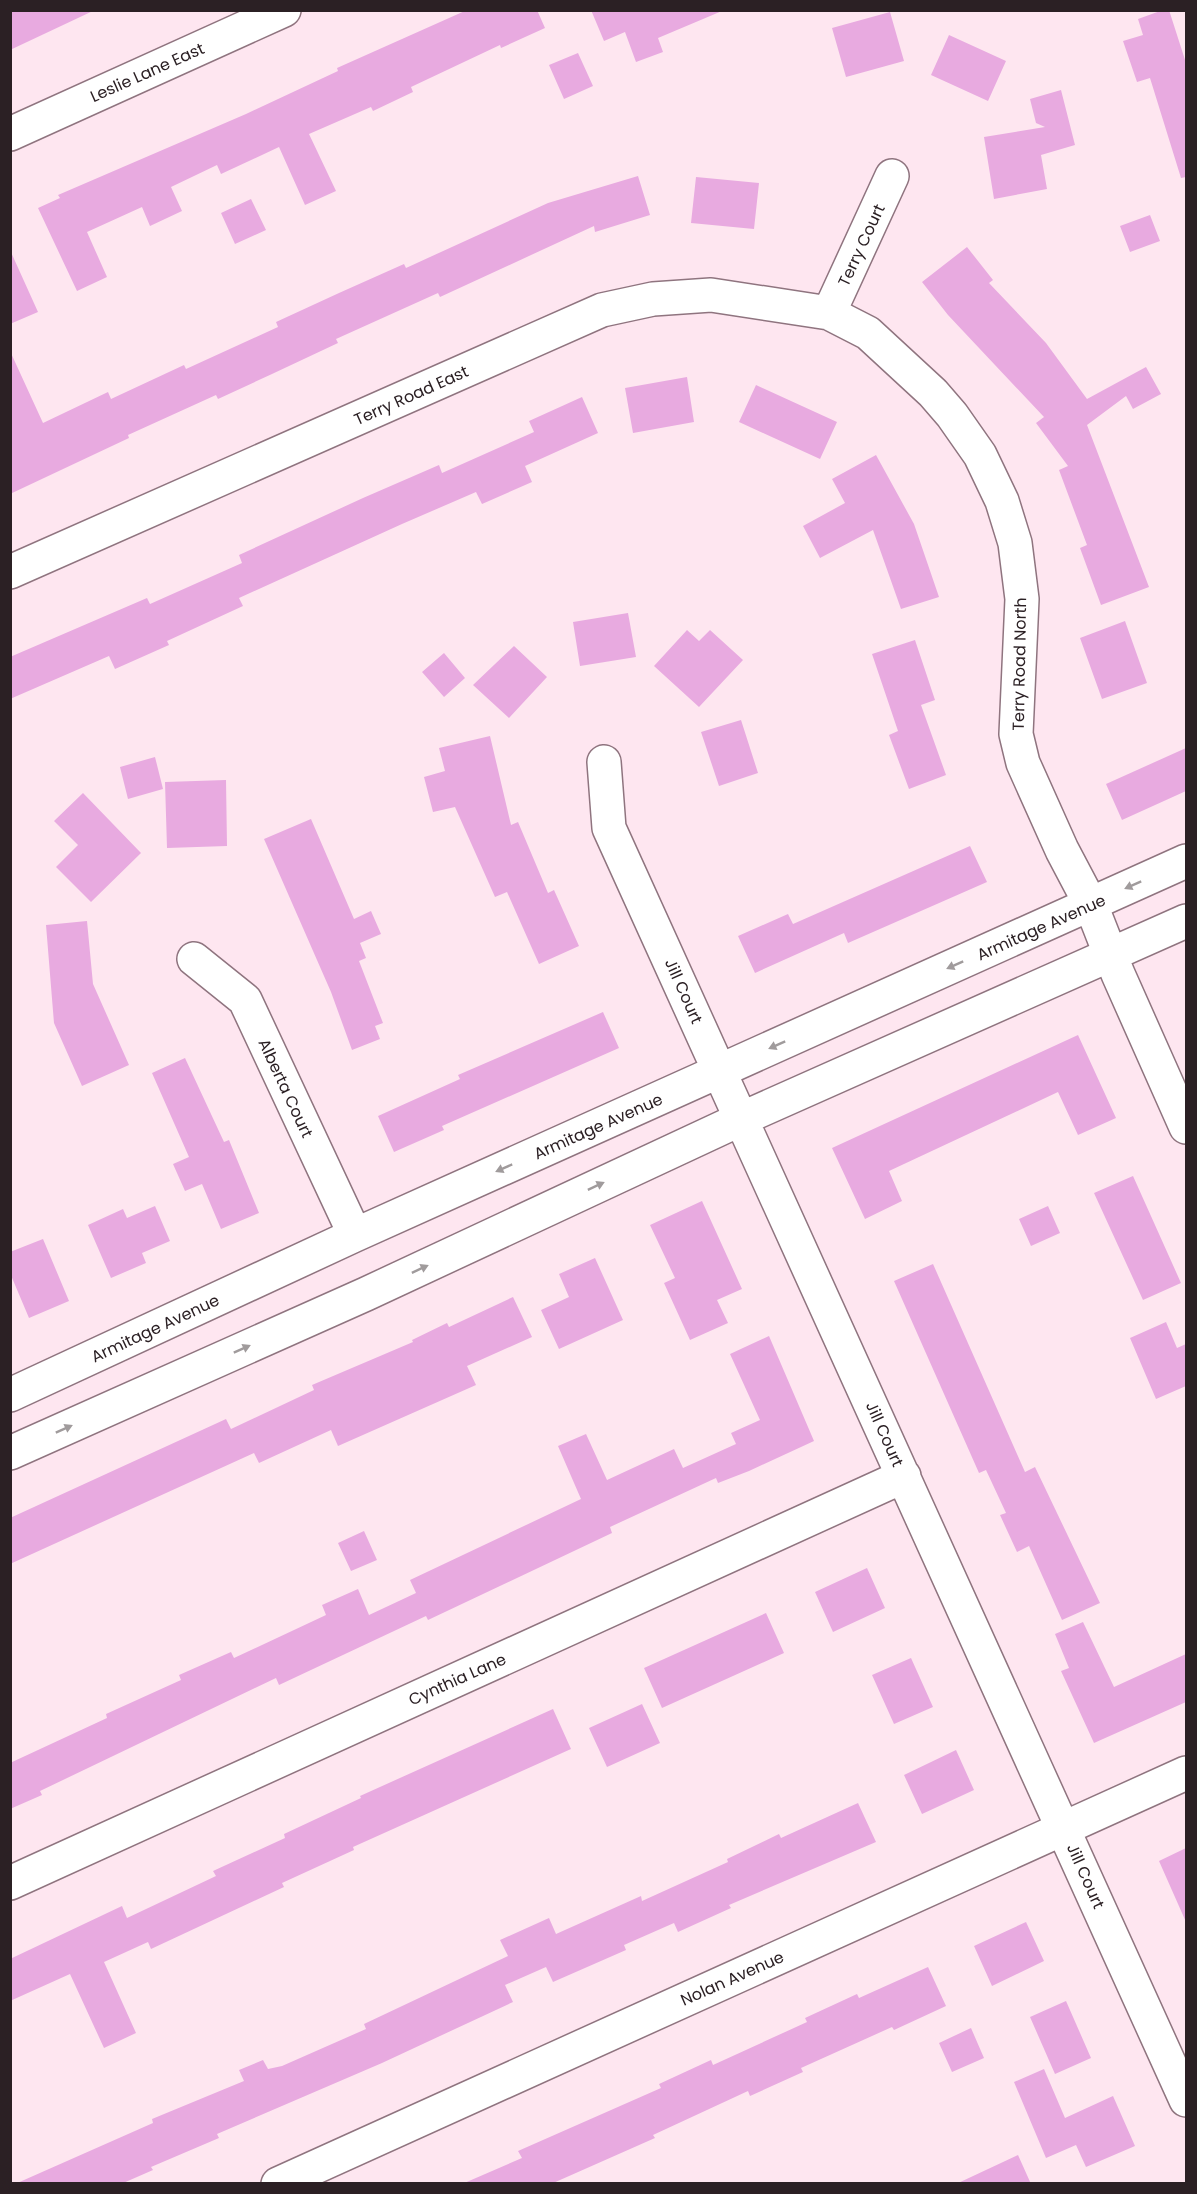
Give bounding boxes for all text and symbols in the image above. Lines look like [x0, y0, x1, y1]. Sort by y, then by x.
street label: Leslie Lane East [87, 37, 208, 108]
street label: Terry Court [832, 200, 891, 290]
street label: Terry Road East [350, 360, 472, 431]
street label: Terry Road North [1007, 597, 1032, 731]
one-way arrow [1125, 881, 1142, 890]
street label: Armitage Avenue [973, 889, 1109, 966]
street label: Jill Court [659, 955, 708, 1028]
one-way arrow [946, 960, 964, 970]
street label: Alberta Court [253, 1035, 319, 1142]
one-way arrow [768, 1040, 786, 1050]
street label: Armitage Avenue [530, 1088, 666, 1165]
one-way arrow [494, 1163, 512, 1173]
one-way arrow [588, 1182, 605, 1191]
one-way arrow [411, 1264, 428, 1273]
street label: Armitage Avenue [87, 1289, 223, 1368]
one-way arrow [233, 1344, 251, 1354]
street label: Jill Court [860, 1398, 909, 1471]
one-way arrow [55, 1424, 72, 1433]
street label: Cynthia Lane [405, 1648, 510, 1711]
street label: Jill Court [1061, 1840, 1110, 1913]
street label: Nolan Avenue [677, 1945, 788, 2012]

